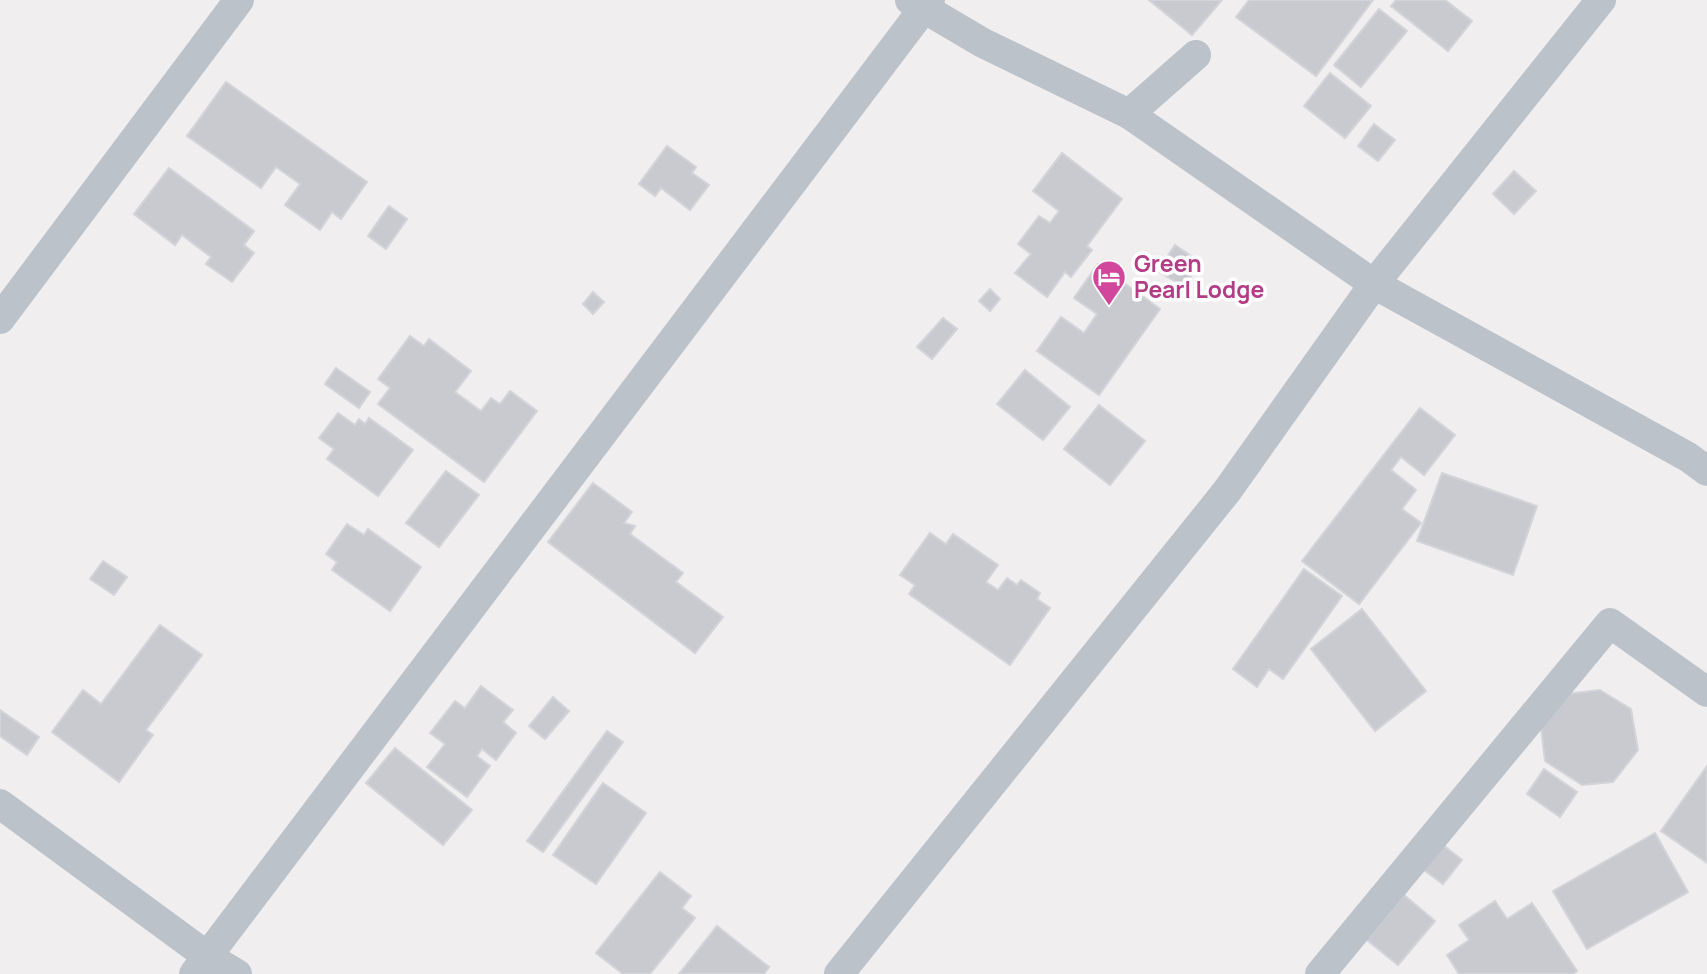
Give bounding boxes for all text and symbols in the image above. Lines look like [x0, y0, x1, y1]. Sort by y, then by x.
place label: Green Pearl Lodge [1134, 247, 1264, 305]
hotel icon: Green Pearl Lodge [1090, 258, 1128, 307]

